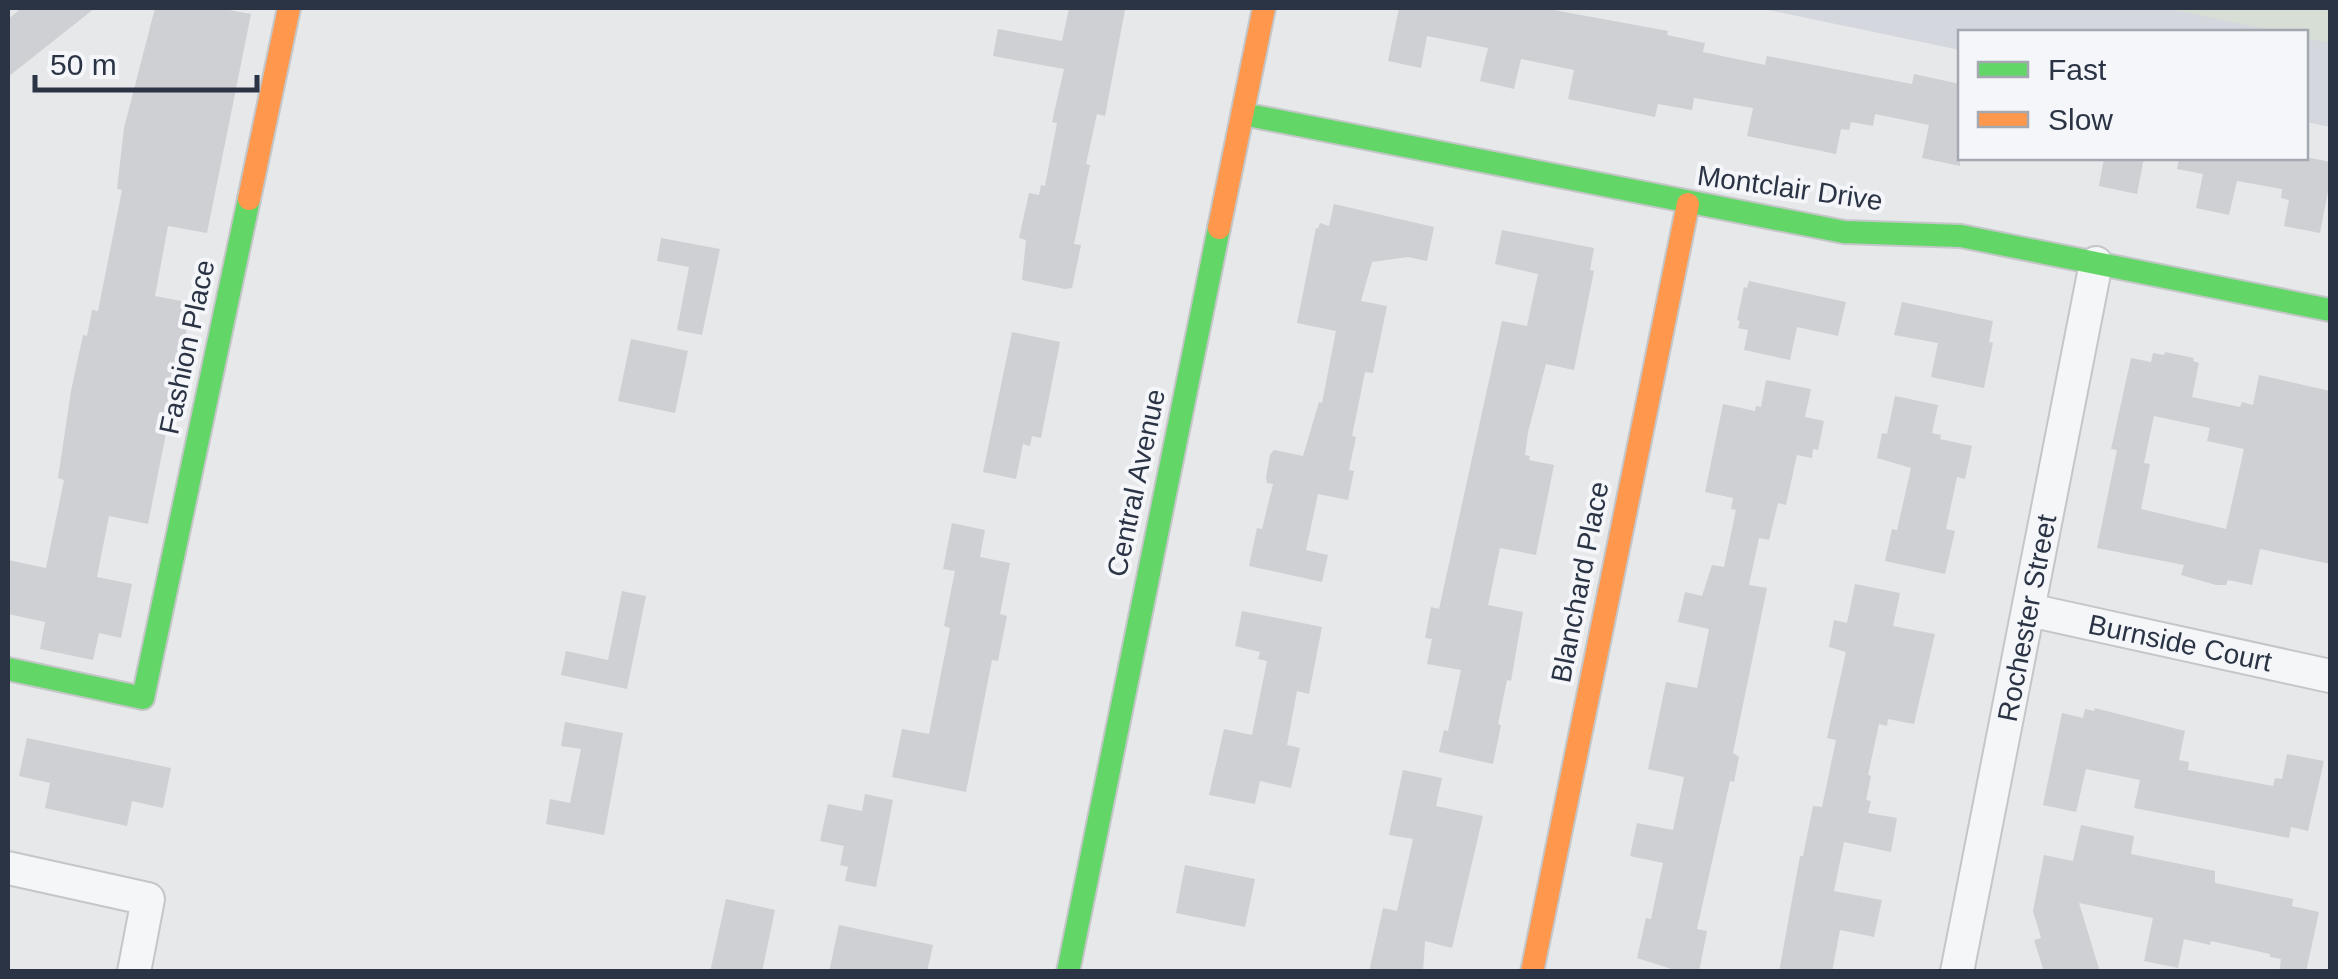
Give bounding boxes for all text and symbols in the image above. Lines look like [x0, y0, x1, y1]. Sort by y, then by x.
scale bar [35, 30, 258, 92]
legend [1958, 30, 2308, 160]
text: 50 m [50, 48, 117, 81]
text: Fast [2048, 53, 2107, 86]
text: Slow [2048, 103, 2113, 136]
street label: Montclair Drive [1695, 160, 1885, 216]
street label: Fashion Place [153, 257, 221, 437]
street label: Central Avenue [1101, 386, 1171, 580]
street label: Blanchard Place [1545, 479, 1615, 685]
street label: Rochester Street [1992, 512, 2062, 724]
street label: Burnside Court [2085, 608, 2275, 678]

